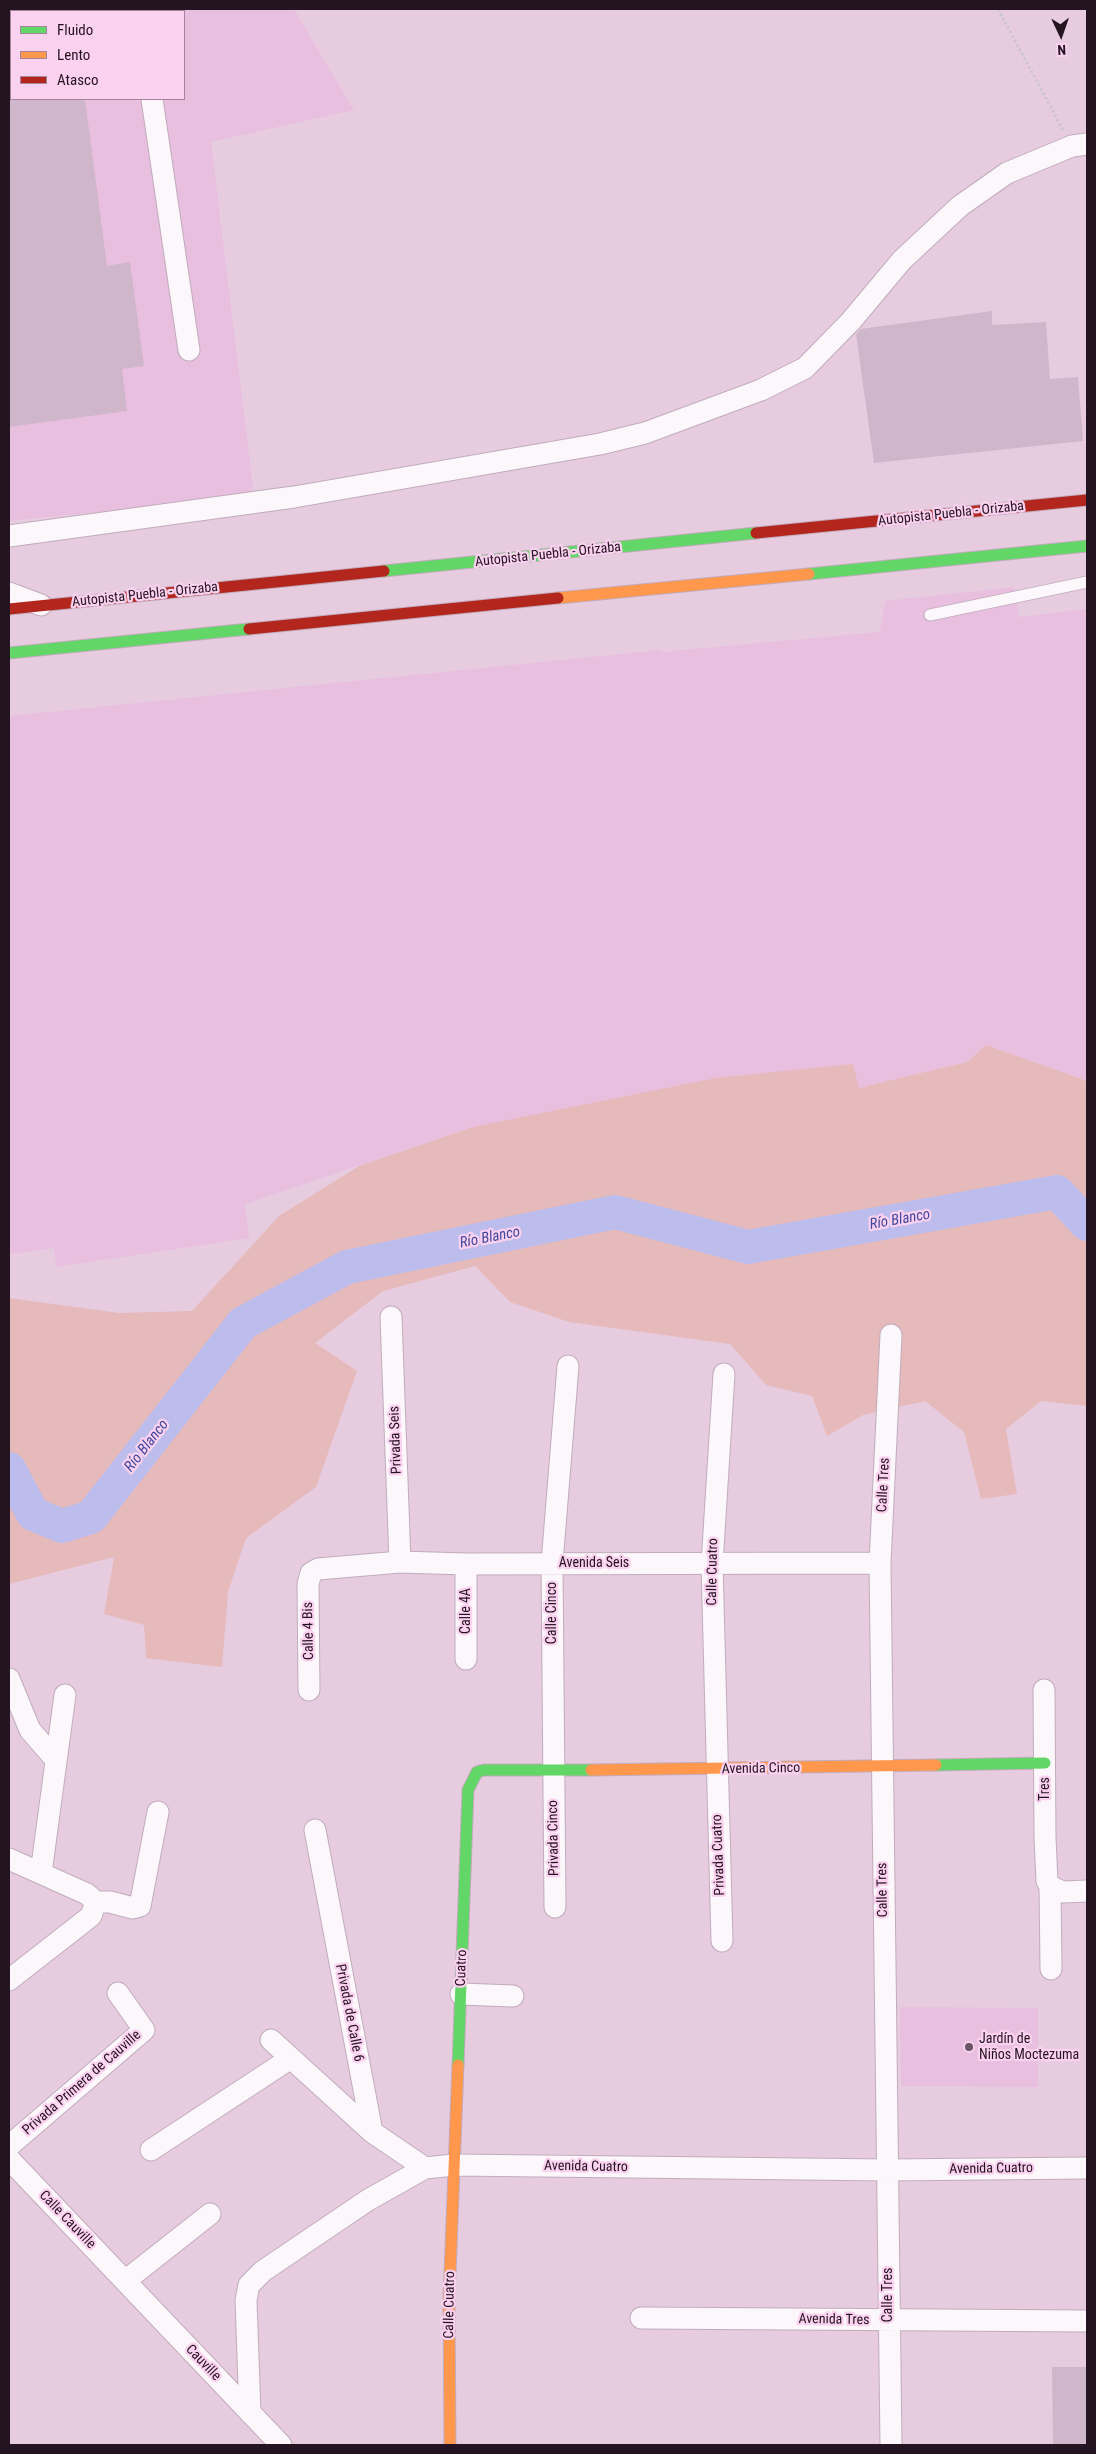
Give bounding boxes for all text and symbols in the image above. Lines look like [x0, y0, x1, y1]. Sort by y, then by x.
legend [10, 10, 185, 100]
north arrow [1036, 10, 1086, 60]
text: Fluido [57, 21, 93, 39]
text: N [1057, 42, 1066, 58]
text: Lento [57, 46, 90, 64]
text: Atasco [57, 71, 98, 89]
street label: Autopista Puebla - Orizaba [877, 498, 1025, 530]
street label: Autopista Puebla - Orizaba [474, 539, 622, 571]
street label: Autopista Puebla - Orizaba [71, 579, 219, 611]
water label: Río Blanco [868, 1206, 932, 1234]
water label: Río Blanco [458, 1223, 522, 1253]
street label: Privada Seis [386, 1406, 406, 1474]
water label: Río Blanco [121, 1416, 173, 1476]
street label: Calle Tres [874, 1457, 894, 1513]
street label: Calle Cuatro [704, 1538, 722, 1606]
street label: Avenida Seis [559, 1555, 629, 1571]
street label: Calle Cinco [544, 1582, 560, 1644]
street label: Calle 4A [458, 1588, 474, 1634]
street label: Calle 4 Bis [300, 1602, 318, 1660]
street label: Avenida Cinco [722, 1760, 800, 1778]
street label: Tres [1037, 1777, 1053, 1801]
street label: Privada Cinco [545, 1800, 563, 1876]
street label: Privada Cuatro [709, 1814, 729, 1896]
street label: Calle Tres [874, 1863, 892, 1917]
street label: Cuatro [453, 1949, 471, 1987]
street label: Privada de Calle 6 [331, 1963, 367, 2063]
street label: Privada Primera de Cauville [19, 2027, 145, 2139]
place label: Jardín de Niños Moctezuma [979, 2031, 1079, 2064]
marker: Jardín de Niños Moctezuma [963, 2041, 975, 2053]
street label: Avenida Cuatro [544, 2158, 628, 2176]
street label: Avenida Cuatro [949, 2160, 1033, 2178]
street label: Calle Cauville [35, 2187, 99, 2253]
street label: Calle Tres [880, 2268, 896, 2322]
street label: Calle Cuatro [441, 2271, 459, 2339]
street label: Avenida Tres [798, 2311, 870, 2329]
street label: Cauville [182, 2341, 224, 2385]

